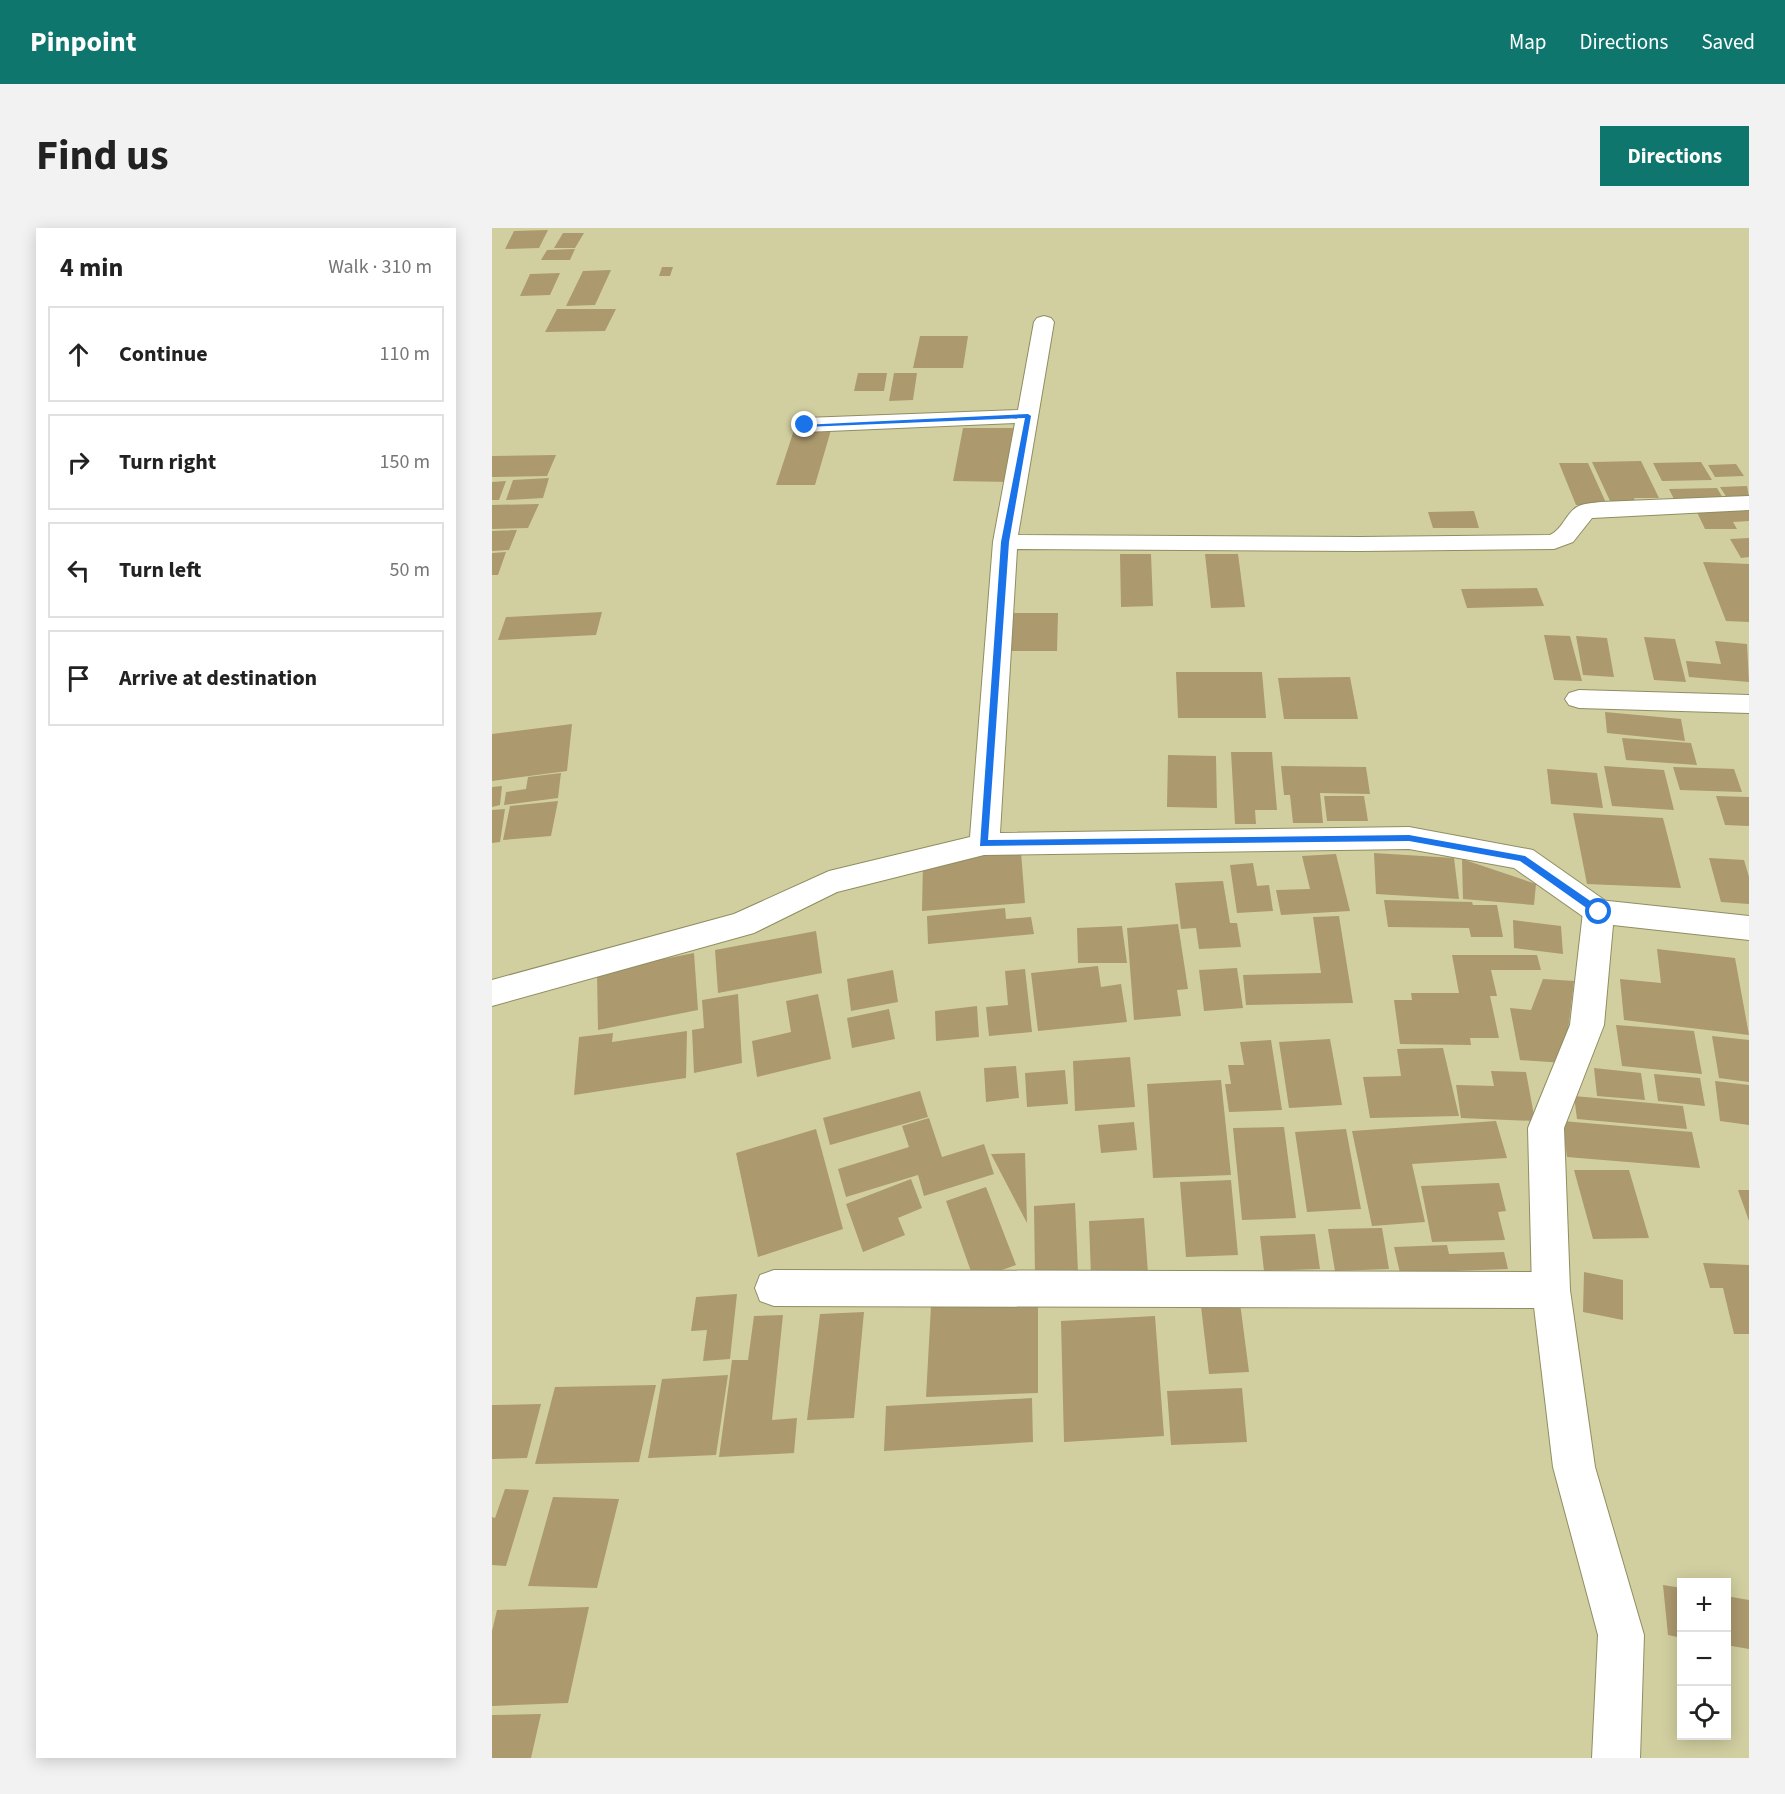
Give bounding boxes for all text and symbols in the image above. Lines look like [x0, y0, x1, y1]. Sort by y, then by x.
text: Pinpoint [30, 22, 137, 62]
text: Map [1509, 27, 1547, 57]
text: Directions [1580, 27, 1668, 57]
text: Saved [1701, 27, 1755, 57]
text: Find us [36, 126, 169, 186]
button: Directions [1600, 126, 1749, 186]
text: 4 min [60, 249, 123, 286]
text: Walk · 310 m [328, 253, 432, 281]
icon: ahead [62, 338, 95, 371]
text: Continue [119, 338, 208, 370]
text: 110 m [380, 340, 430, 368]
route end [791, 411, 817, 437]
icon: right [62, 446, 95, 479]
text: Turn right [119, 446, 216, 478]
text: 150 m [380, 448, 430, 476]
icon: left [62, 554, 95, 587]
text: Turn left [119, 554, 201, 586]
text: 50 m [390, 556, 430, 584]
icon: arrive [62, 662, 95, 695]
text: Arrive at destination [119, 662, 317, 694]
route start [1585, 898, 1611, 924]
map controls [1677, 1578, 1731, 1740]
button: + [1677, 1578, 1731, 1632]
button: − [1677, 1632, 1731, 1686]
button: locate [1677, 1686, 1731, 1740]

